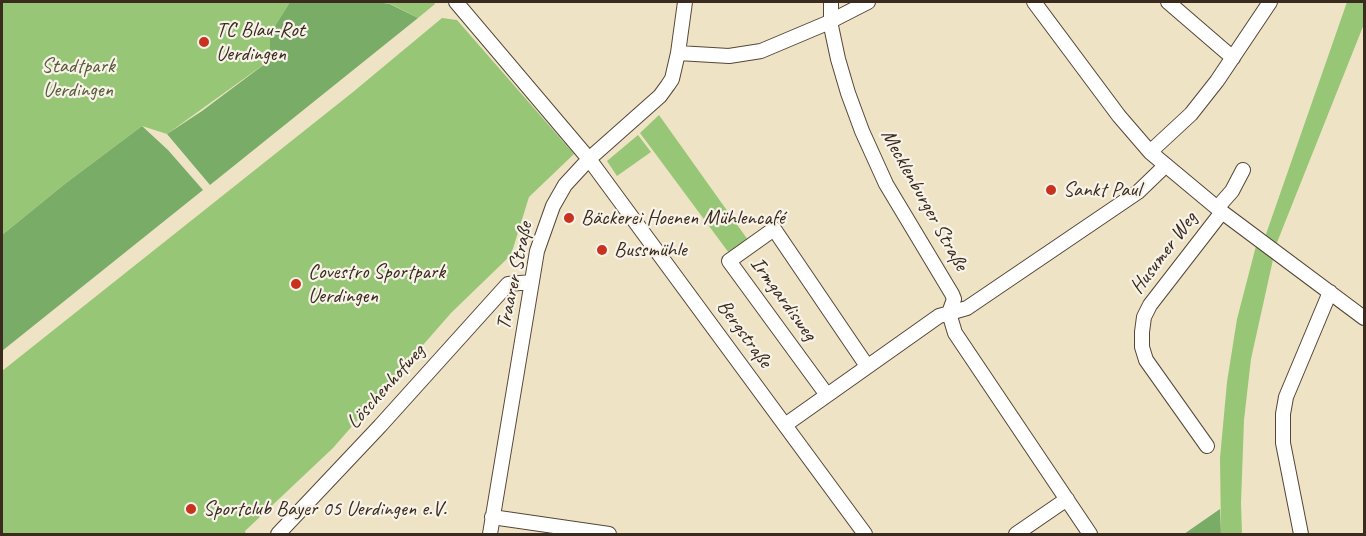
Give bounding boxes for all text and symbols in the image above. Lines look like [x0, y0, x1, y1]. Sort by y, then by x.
place label: TC Blau-Rot Uerdingen [216, 17, 305, 67]
marker: TC Blau-Rot Uerdingen [197, 35, 211, 49]
park label: Stadtpark Uerdingen [41, 53, 115, 103]
street label: Mecklenburger Straße [875, 125, 973, 275]
place label: Sankt Paul [1063, 177, 1141, 203]
marker: Sankt Paul [1044, 183, 1058, 197]
place label: Bäckerei Hoenen Mühlencafé [581, 205, 785, 231]
street label: Husumer Weg [1125, 207, 1203, 299]
marker: Bäckerei Hoenen Mühlencafé [562, 211, 576, 225]
street label: Traarer Straße [491, 220, 539, 332]
place label: Bussmühle [614, 237, 687, 263]
marker: Bussmühle [595, 243, 609, 257]
street label: Irmgardisweg [744, 252, 822, 346]
place label: Covestro Sportpark Uerdingen [308, 259, 445, 309]
marker: Covestro Sportpark Uerdingen [289, 277, 303, 291]
street label: Bergstraße [711, 295, 777, 373]
street label: Löschenhofweg [342, 340, 430, 434]
place label: Sportclub Bayer 05 Uerdingen e.V. [203, 496, 447, 522]
marker: Sportclub Bayer 05 Uerdingen e.V. [184, 502, 198, 516]

